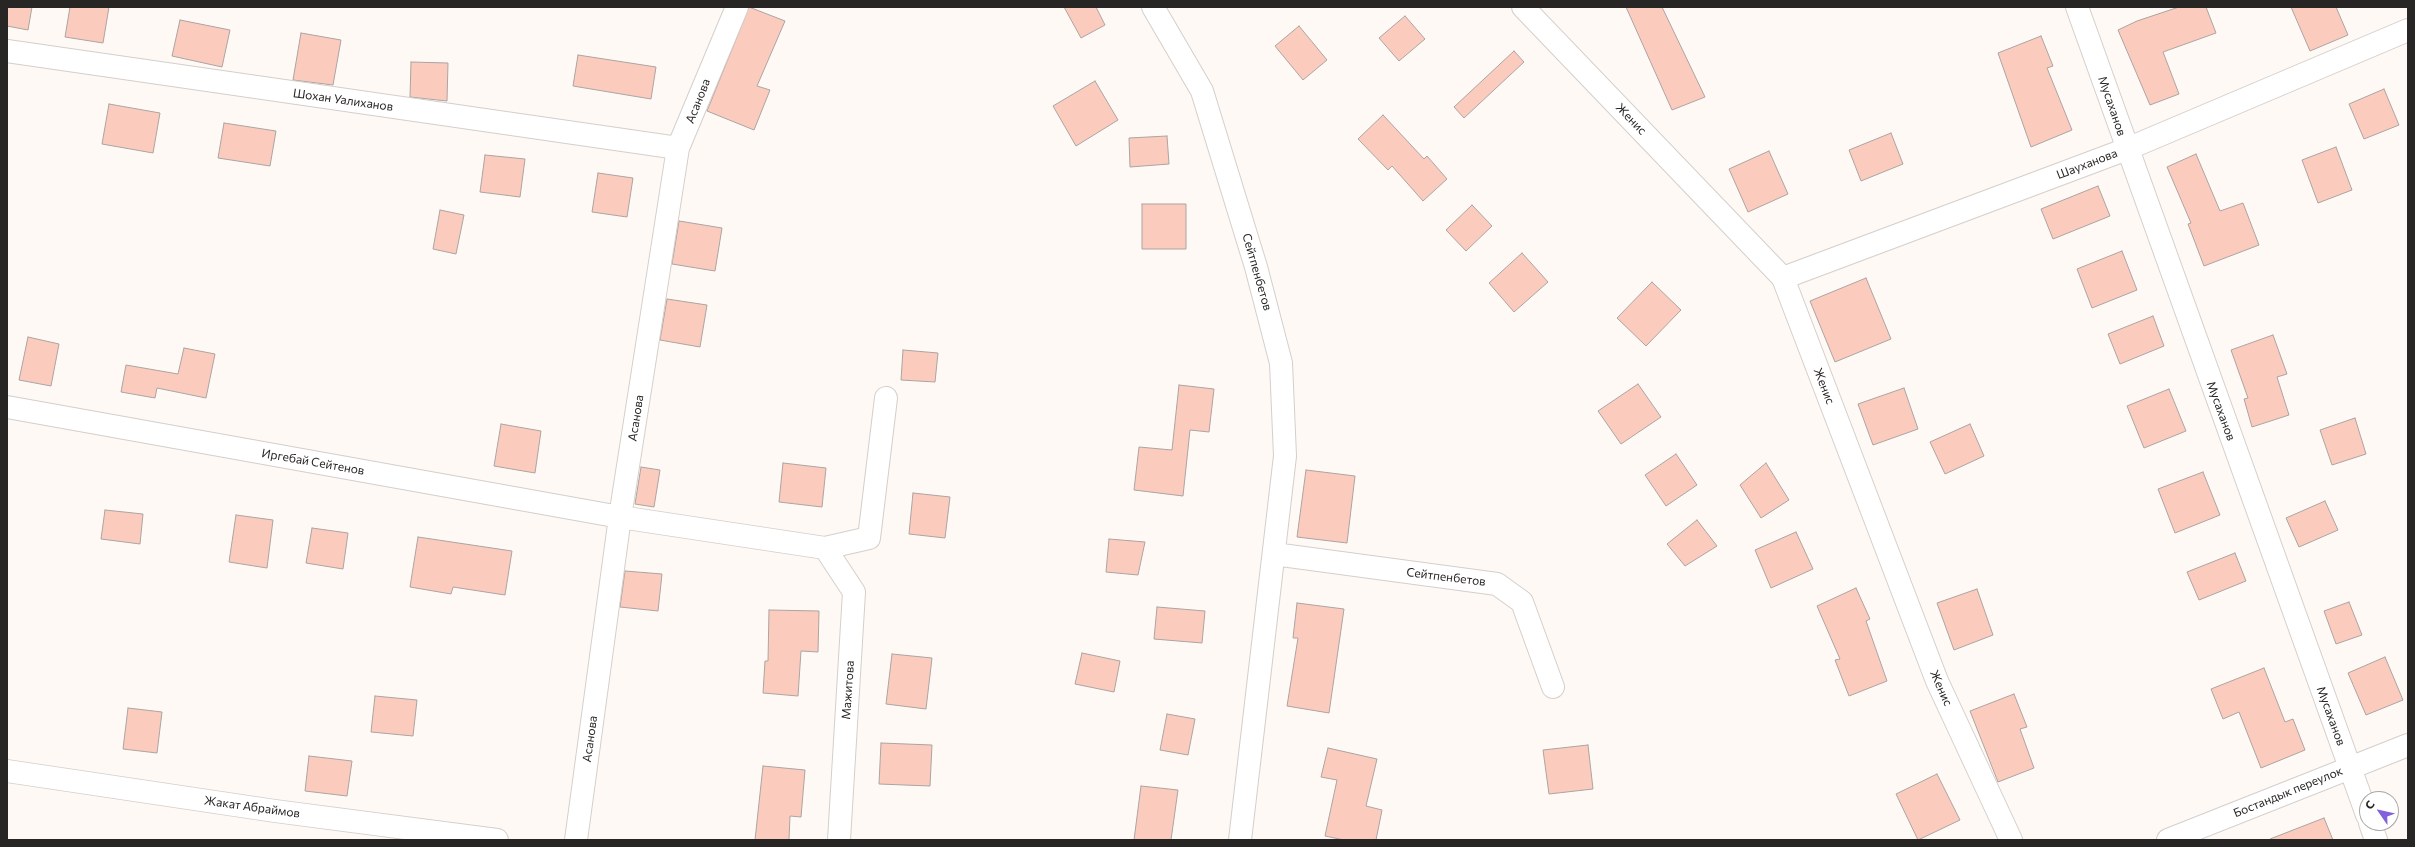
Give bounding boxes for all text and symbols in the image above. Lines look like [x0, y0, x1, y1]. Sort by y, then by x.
street label: Мусаханов [2095, 74, 2129, 138]
street label: Асанова [683, 77, 713, 125]
street label: Шохан Уалиханов [292, 86, 394, 114]
street label: Женис [1613, 100, 1649, 138]
street label: Шауханова [2055, 146, 2119, 182]
street label: Сейтпенбетов [1239, 232, 1275, 312]
street label: Женис [1810, 366, 1838, 406]
street label: Мусаханов [2204, 379, 2238, 443]
street label: Асанова [625, 394, 647, 442]
street label: Иргебай Сейтенов [261, 446, 365, 478]
street label: Сейтпенбетов [1406, 565, 1486, 589]
street label: Мажитова [839, 660, 857, 720]
street label: Женис [1927, 668, 1955, 708]
street label: Мусаханов [2314, 684, 2348, 748]
street label: Асанова [580, 715, 600, 763]
street label: Бостандык переулок [2231, 764, 2345, 820]
north arrow [2359, 791, 2399, 831]
street label: Жакат Абраймов [203, 793, 301, 821]
text: С [2362, 798, 2377, 811]

